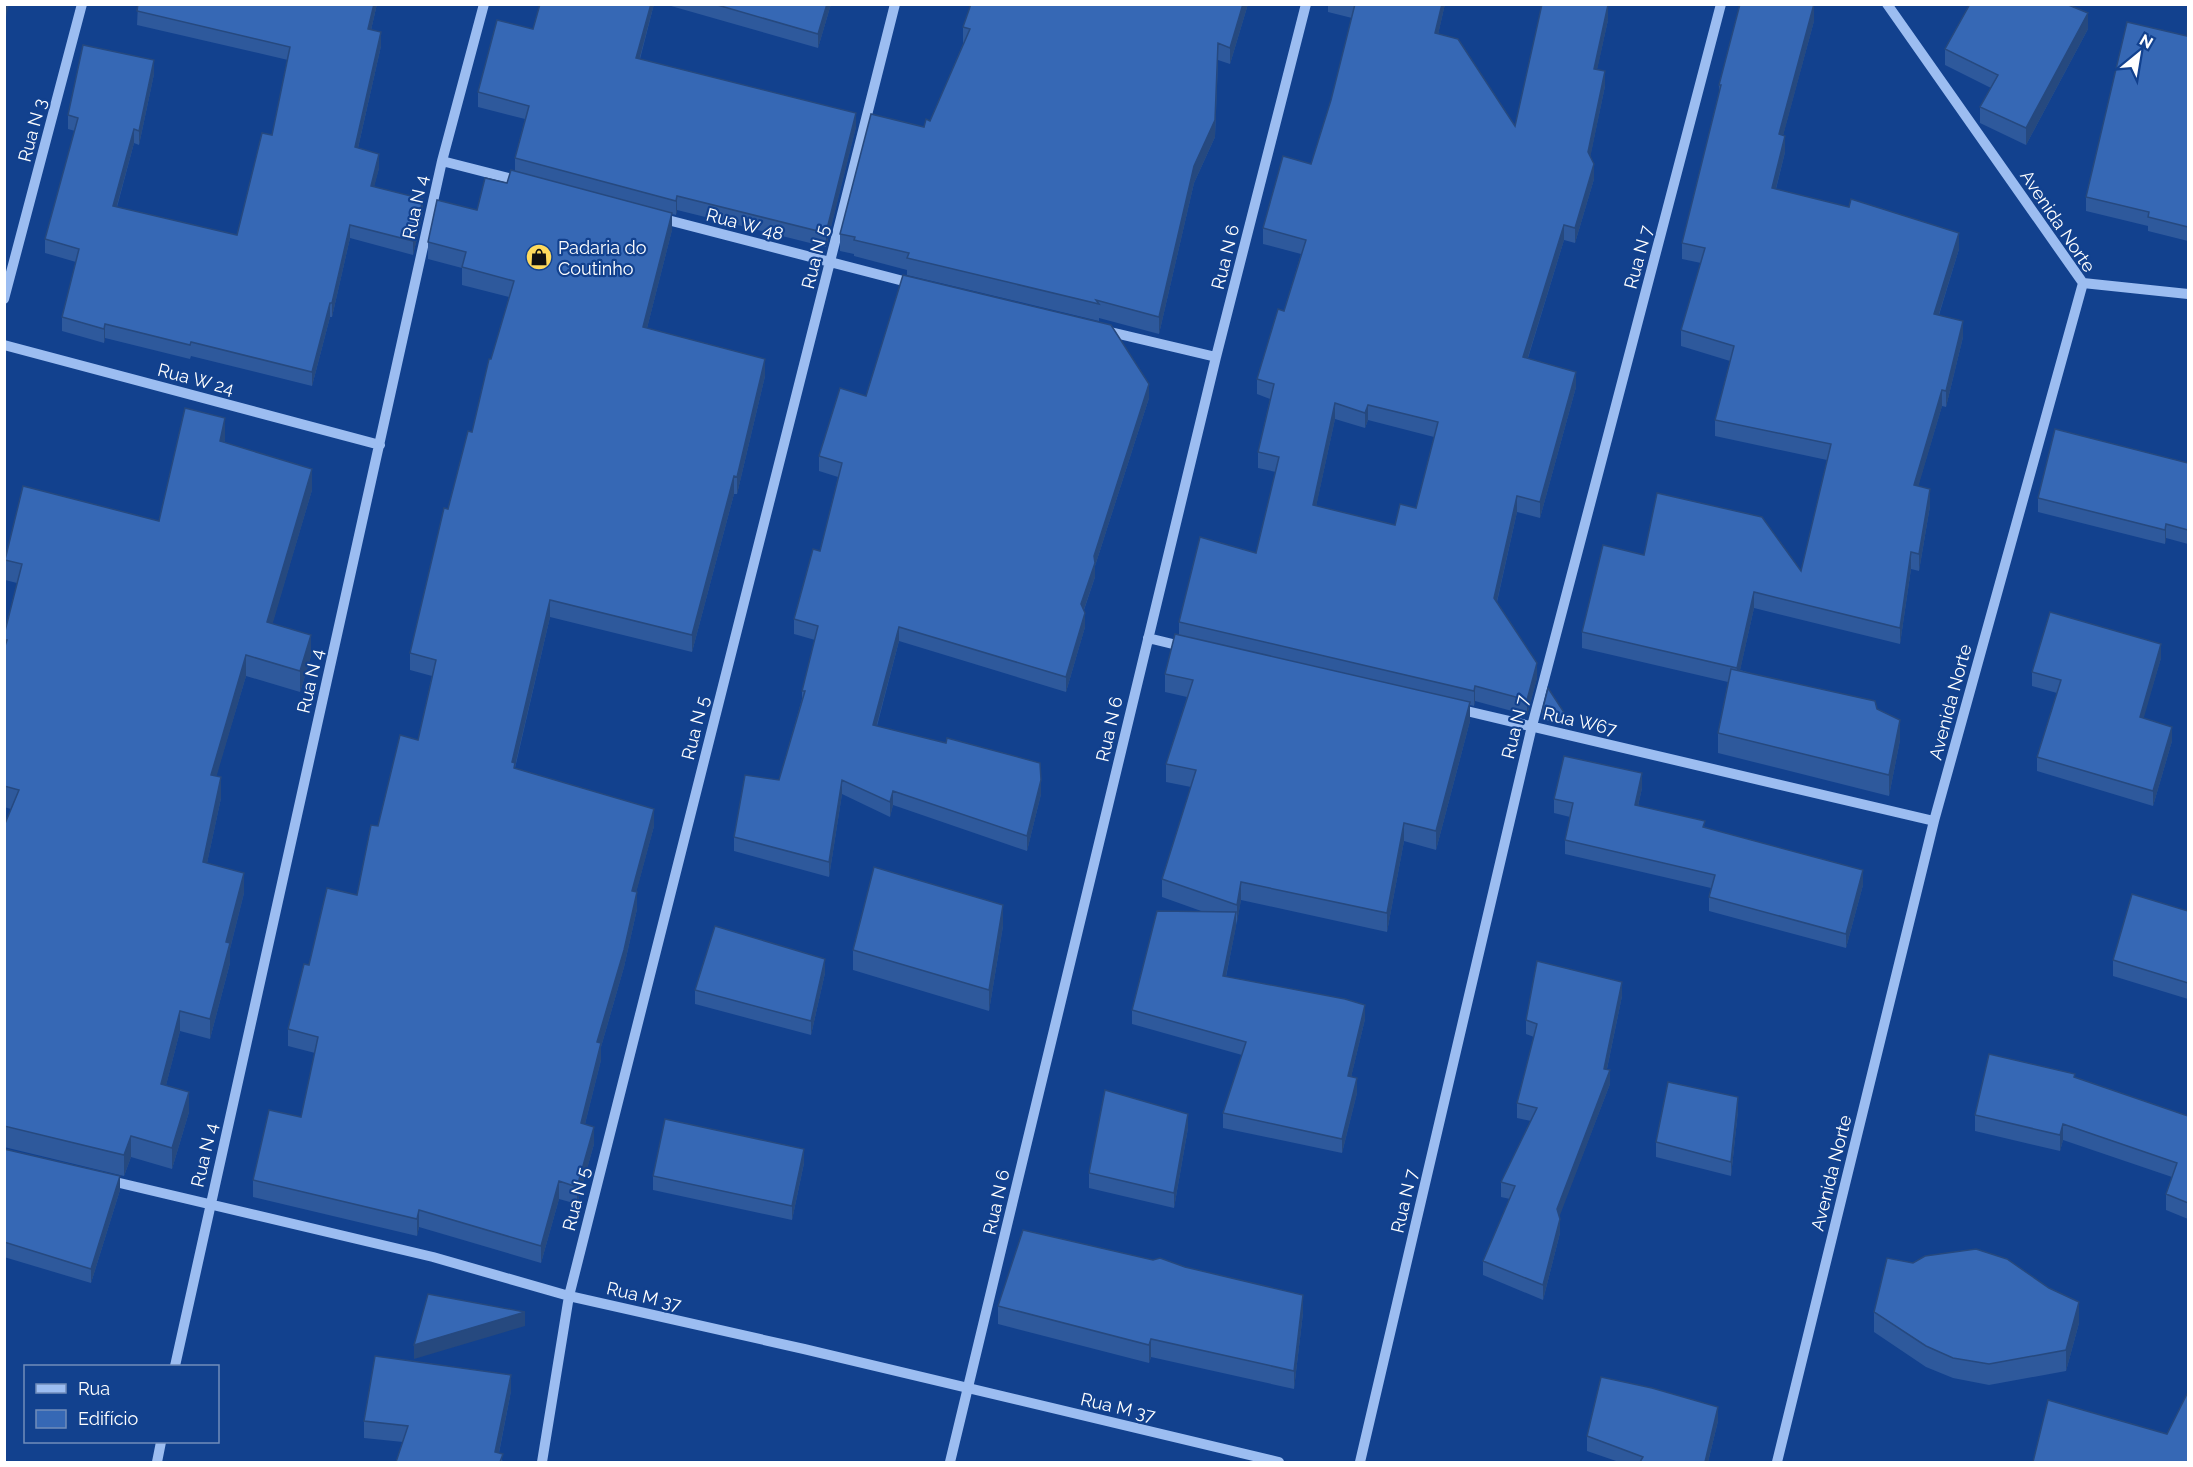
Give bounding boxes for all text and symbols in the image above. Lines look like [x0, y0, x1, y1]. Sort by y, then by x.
north arrow [2109, 24, 2169, 84]
text: N [2136, 30, 2156, 53]
street label: Rua N 3 [13, 96, 51, 164]
street label: Avenida Norte [2016, 166, 2100, 276]
street label: Rua N 4 [398, 173, 432, 241]
street label: Rua W 48 [704, 204, 786, 244]
street label: Rua N 6 [1207, 222, 1243, 292]
street label: Rua N 5 [797, 223, 833, 291]
street label: Rua N 7 [1619, 223, 1657, 291]
place label: Padaria do Coutinho [558, 237, 647, 279]
shop icon: Padaria do Coutinho [524, 242, 554, 272]
street label: Rua W 24 [156, 359, 237, 399]
street label: Avenida Norte [1925, 642, 1976, 762]
street label: Rua N 4 [292, 647, 328, 715]
street label: Rua N 7 [1497, 693, 1533, 761]
street label: Rua N 5 [677, 694, 713, 762]
street label: Rua N 6 [1091, 694, 1127, 764]
street label: Rua W67 [1541, 702, 1619, 740]
street label: Avenida Norte [1806, 1112, 1856, 1233]
street label: Rua N 4 [186, 1121, 222, 1189]
street label: Rua N 5 [558, 1165, 594, 1233]
street label: Rua N 6 [978, 1167, 1014, 1237]
street label: Rua N 7 [1386, 1167, 1422, 1235]
street label: Rua M 37 [604, 1277, 684, 1315]
legend [24, 1365, 219, 1443]
text: Rua [78, 1378, 110, 1399]
street label: Rua M 37 [1078, 1388, 1158, 1426]
text: Edifício [78, 1408, 138, 1429]

